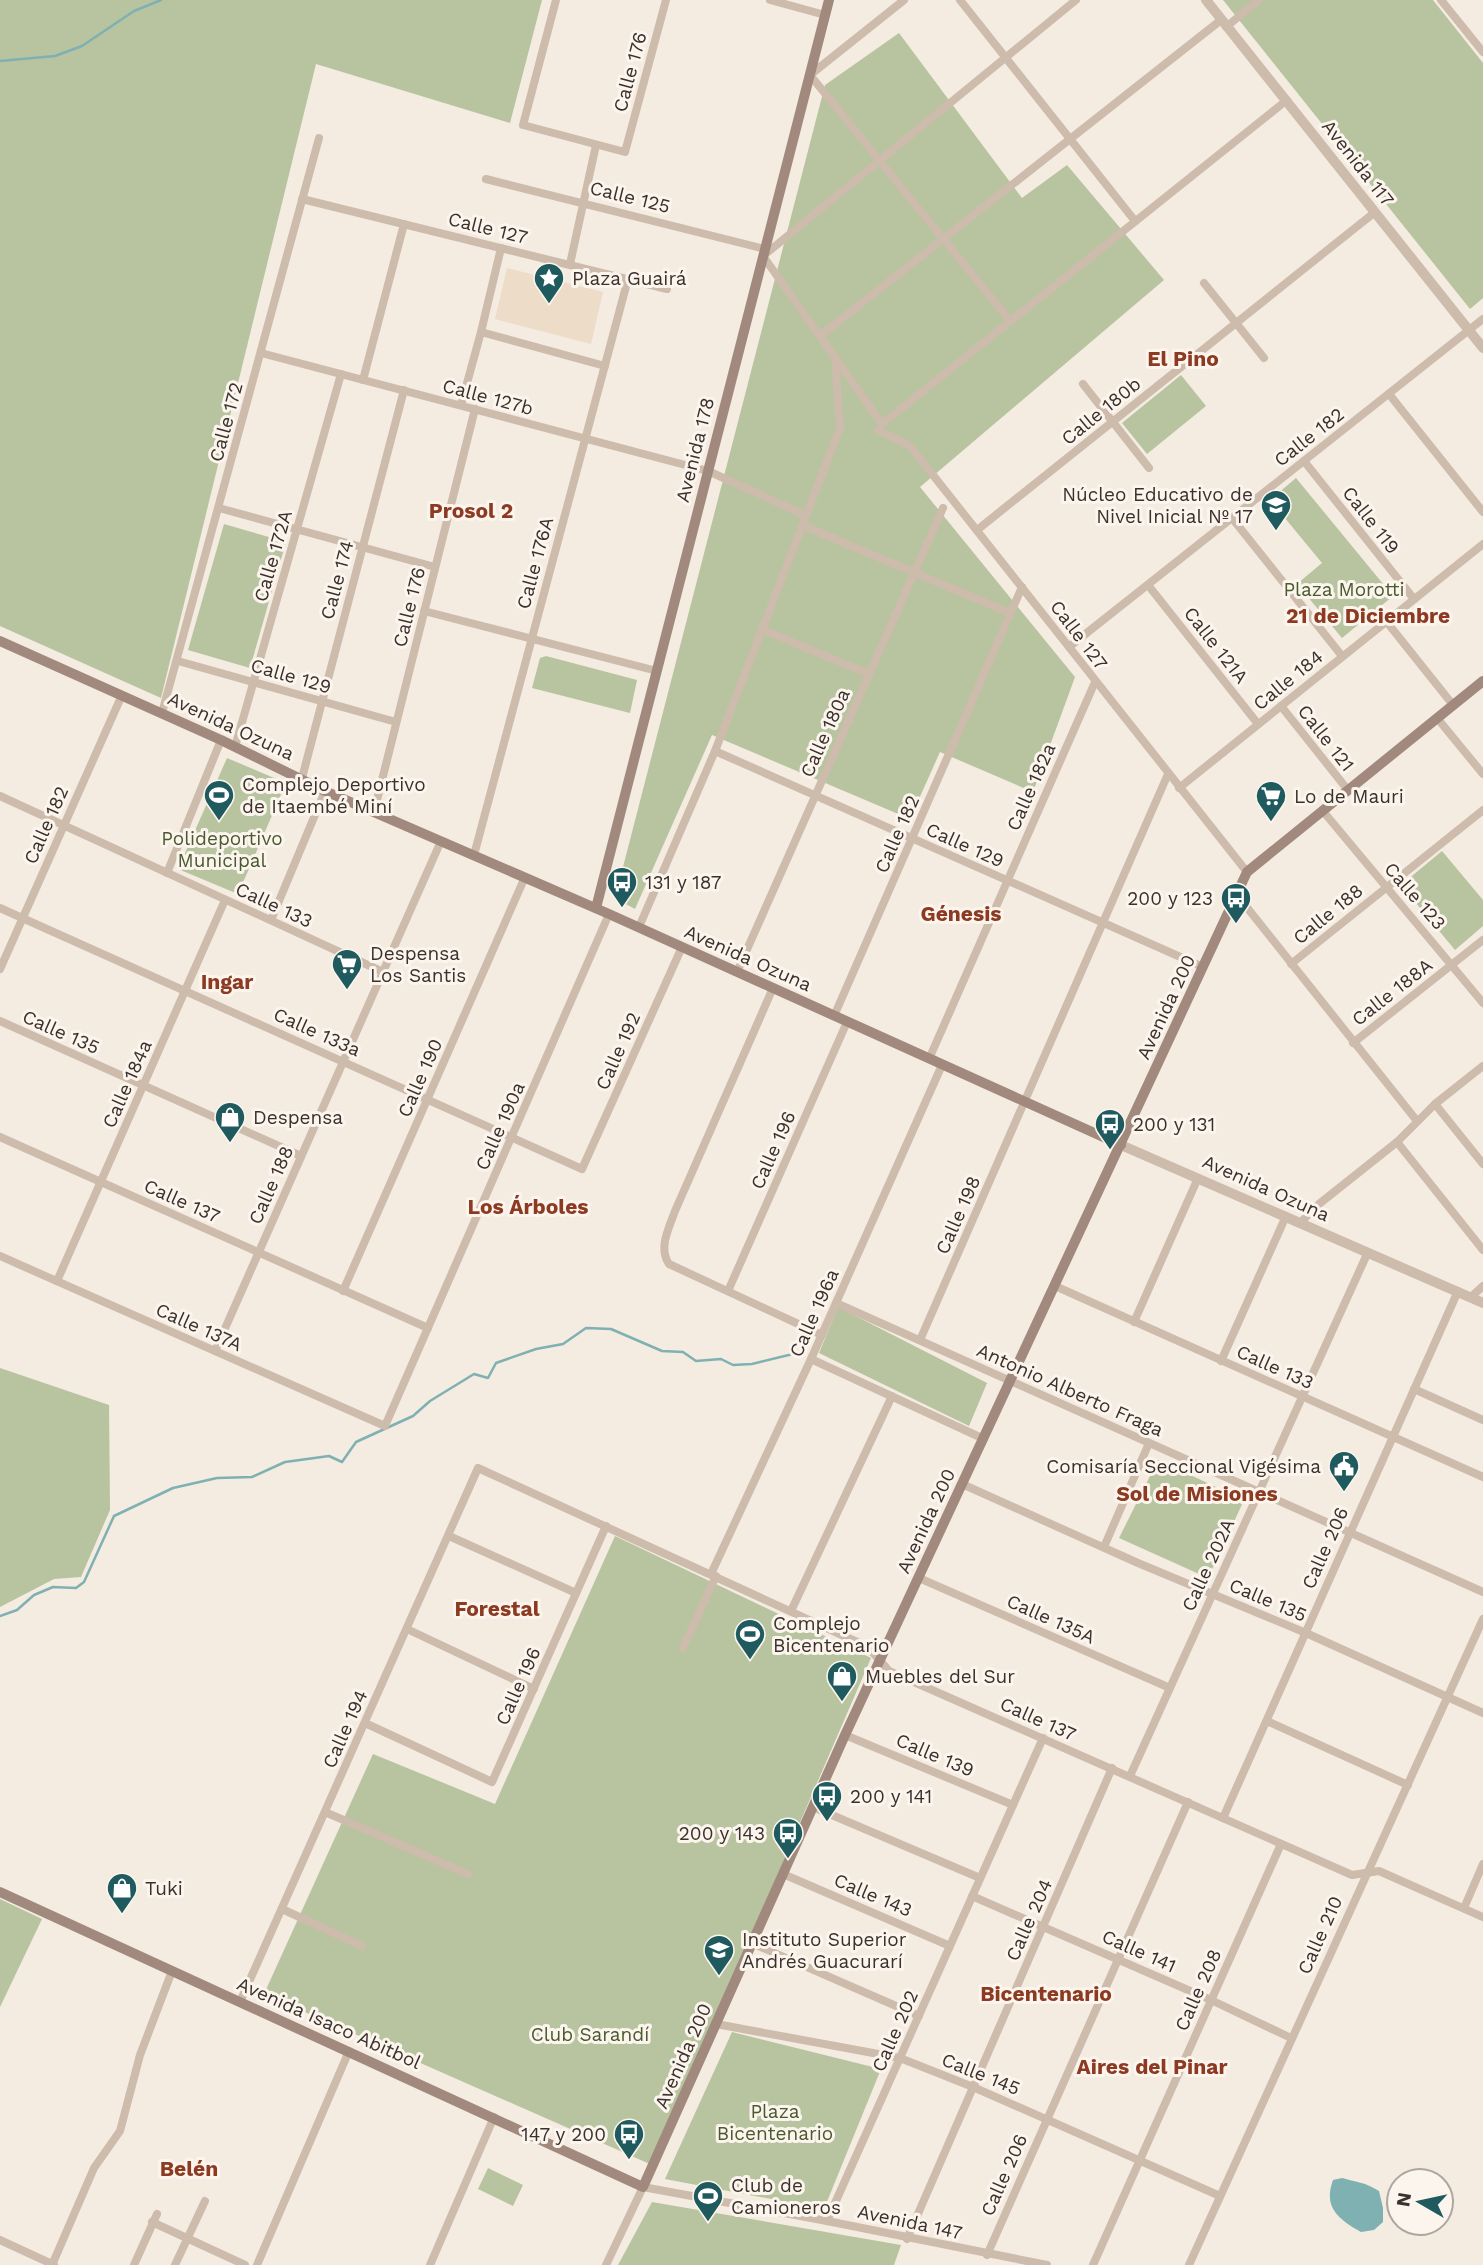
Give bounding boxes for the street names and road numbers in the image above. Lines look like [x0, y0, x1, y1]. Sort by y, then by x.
street label: Calle 176 [608, 30, 652, 114]
street label: Avenida 117 [1317, 115, 1399, 211]
street label: Calle 125 [587, 176, 673, 218]
street label: Calle 127 [446, 207, 530, 249]
street label: Calle 180b [1057, 372, 1145, 450]
street label: Calle 127b [440, 374, 536, 420]
street label: Calle 172 [204, 380, 248, 464]
street label: Avenida 178 [671, 395, 719, 505]
street label: Calle 182 [1269, 402, 1349, 472]
street label: Calle 119 [1338, 482, 1404, 558]
street label: Calle 172A [249, 507, 297, 604]
street label: Calle 176A [512, 514, 558, 612]
street label: Calle 174 [315, 538, 359, 622]
street label: Calle 176 [388, 565, 430, 649]
street label: Calle 127 [1045, 596, 1113, 674]
street label: Calle 121A [1179, 602, 1253, 688]
street label: Calle 184 [1248, 645, 1328, 715]
street label: Calle 129 [248, 654, 334, 698]
street label: Calle 180a [795, 685, 855, 781]
street label: Avenida Ozuna [164, 687, 298, 765]
street label: Calle 121 [1293, 700, 1359, 776]
street label: Calle 182a [1001, 739, 1061, 834]
street label: Calle 182 [19, 783, 73, 867]
street label: Calle 182 [870, 792, 924, 876]
street label: Calle 129 [923, 818, 1007, 872]
street label: Calle 123 [1379, 857, 1451, 935]
street label: Calle 133 [232, 877, 316, 933]
street label: Calle 188 [1288, 879, 1368, 949]
street label: Avenida Ozuna [681, 920, 815, 996]
street label: Avenida 200 [1132, 951, 1200, 1063]
street label: Calle 188A [1347, 953, 1437, 1031]
street label: Calle 133a [270, 1003, 364, 1061]
street label: Calle 135 [19, 1005, 103, 1059]
street label: Calle 192 [591, 1009, 645, 1093]
street label: Calle 190 [393, 1035, 447, 1121]
street label: Calle 184a [97, 1036, 157, 1132]
street label: Calle 190a [470, 1078, 530, 1174]
street label: Calle 196 [746, 1107, 800, 1193]
street label: Calle 188 [244, 1142, 298, 1228]
street label: Avenida Ozuna [1199, 1150, 1333, 1226]
street label: Calle 198 [931, 1172, 985, 1258]
street label: Calle 137 [140, 1174, 224, 1228]
street label: Calle 196a [784, 1265, 844, 1361]
street label: Calle 137A [152, 1298, 246, 1356]
street label: Antonio Alberto Fraga [973, 1338, 1167, 1442]
street label: Calle 133 [1233, 1340, 1317, 1394]
street label: Avenida 200 [892, 1465, 960, 1577]
street label: Calle 206 [1297, 1503, 1353, 1593]
street label: Calle 202A [1177, 1515, 1240, 1615]
street label: Calle 135 [1226, 1573, 1310, 1627]
street label: Calle 135A [1003, 1589, 1099, 1649]
street label: Calle 196 [491, 1643, 545, 1729]
street label: Calle 194 [318, 1686, 372, 1772]
street label: Calle 137 [996, 1692, 1080, 1746]
street label: Calle 139 [892, 1728, 978, 1782]
street label: Calle 143 [830, 1868, 916, 1922]
street label: Calle 204 [1001, 1875, 1057, 1965]
street label: Calle 210 [1293, 1892, 1347, 1978]
street label: Calle 141 [1098, 1925, 1180, 1977]
street label: Calle 208 [1170, 1945, 1226, 2035]
street label: Avenida Isaco Abitbol [233, 1972, 425, 2074]
street label: Calle 202 [867, 1987, 923, 2075]
street label: Avenida 200 [650, 2000, 716, 2112]
street label: Calle 145 [938, 2048, 1024, 2100]
street label: Calle 206 [976, 2130, 1032, 2220]
street label: Avenida 147 [855, 2200, 965, 2244]

